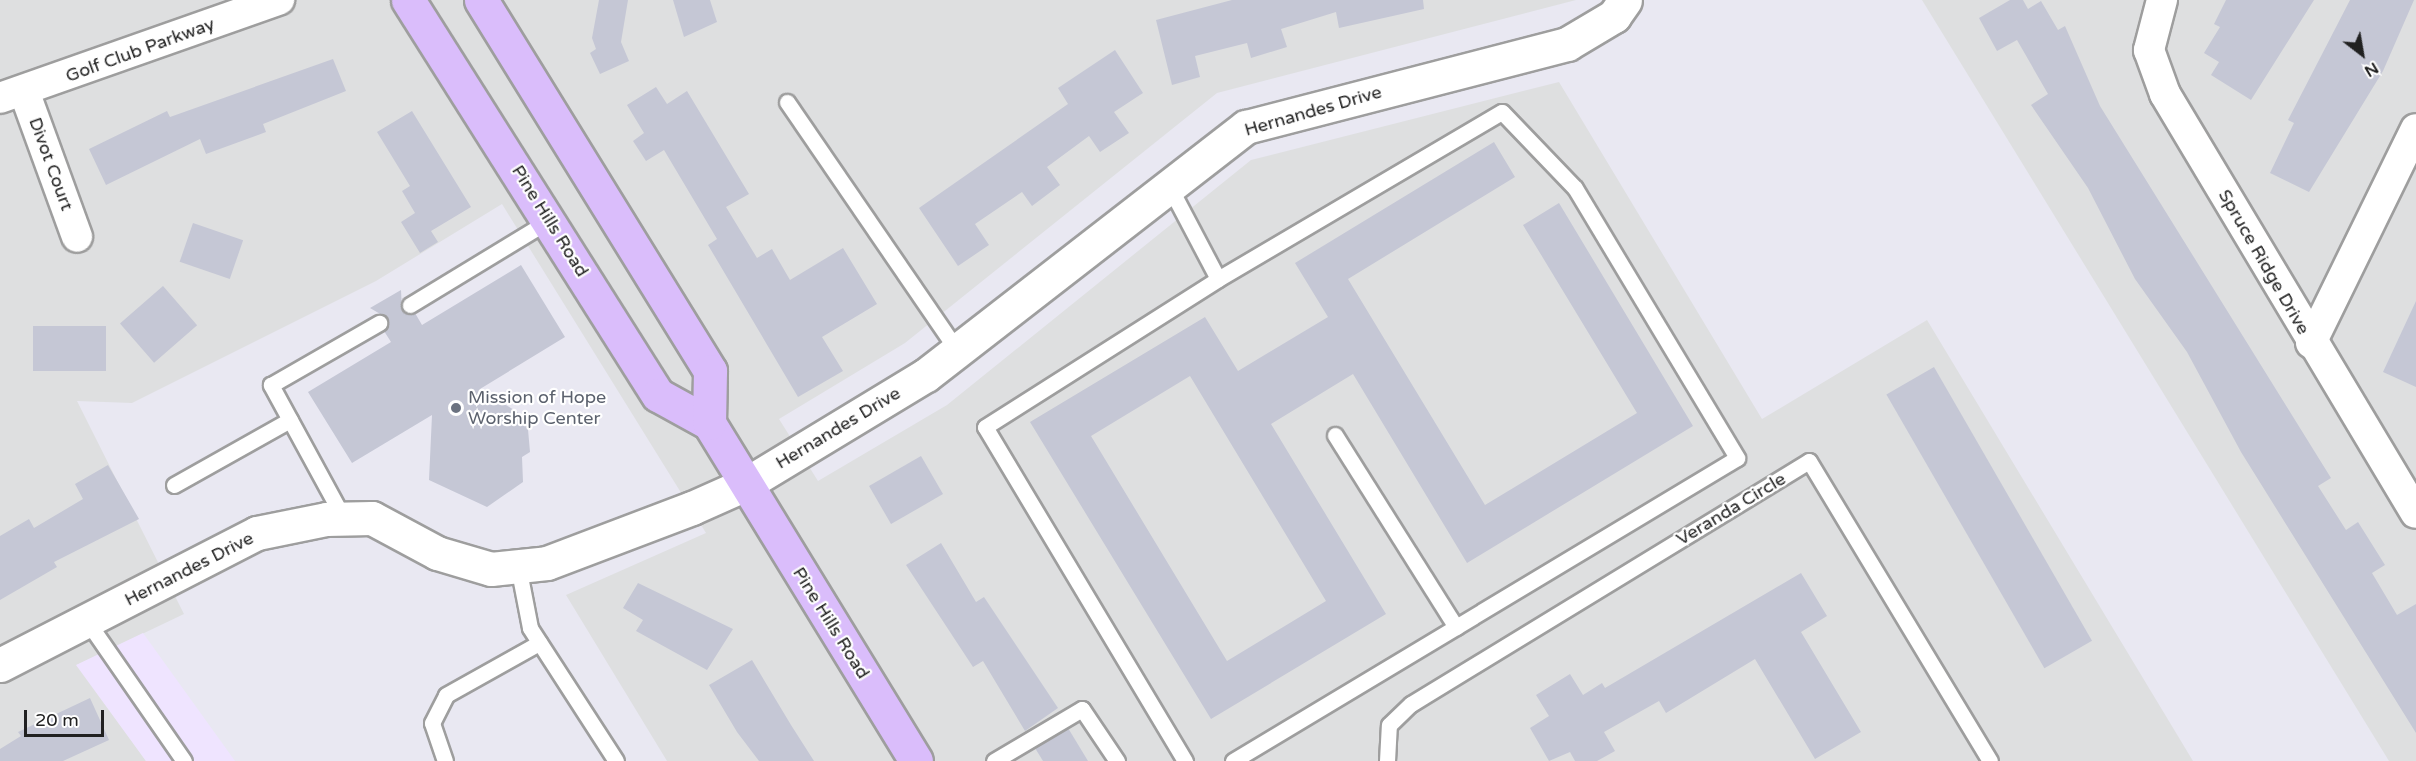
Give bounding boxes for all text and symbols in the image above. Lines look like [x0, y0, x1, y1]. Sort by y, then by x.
street label: Golf Club Parkway [63, 13, 217, 87]
north arrow [2332, 24, 2392, 84]
text: N [2361, 58, 2382, 81]
street label: Hernandes Drive [1242, 81, 1384, 141]
street label: Divot Court [24, 114, 78, 214]
street label: Pine Hills Road [507, 161, 593, 281]
street label: Spruce Ridge Drive [2214, 186, 2314, 338]
street label: Hernandes Drive [772, 382, 904, 474]
place label: Mission of Hope Worship Center [468, 387, 606, 430]
marker: Mission of Hope Worship Center [449, 401, 463, 415]
street label: Veranda Circle [1672, 468, 1790, 550]
street label: Hernandes Drive [121, 527, 257, 611]
street label: Pine Hills Road [788, 563, 874, 683]
scale bar [27, 698, 106, 736]
text: 20 m [35, 709, 79, 731]

